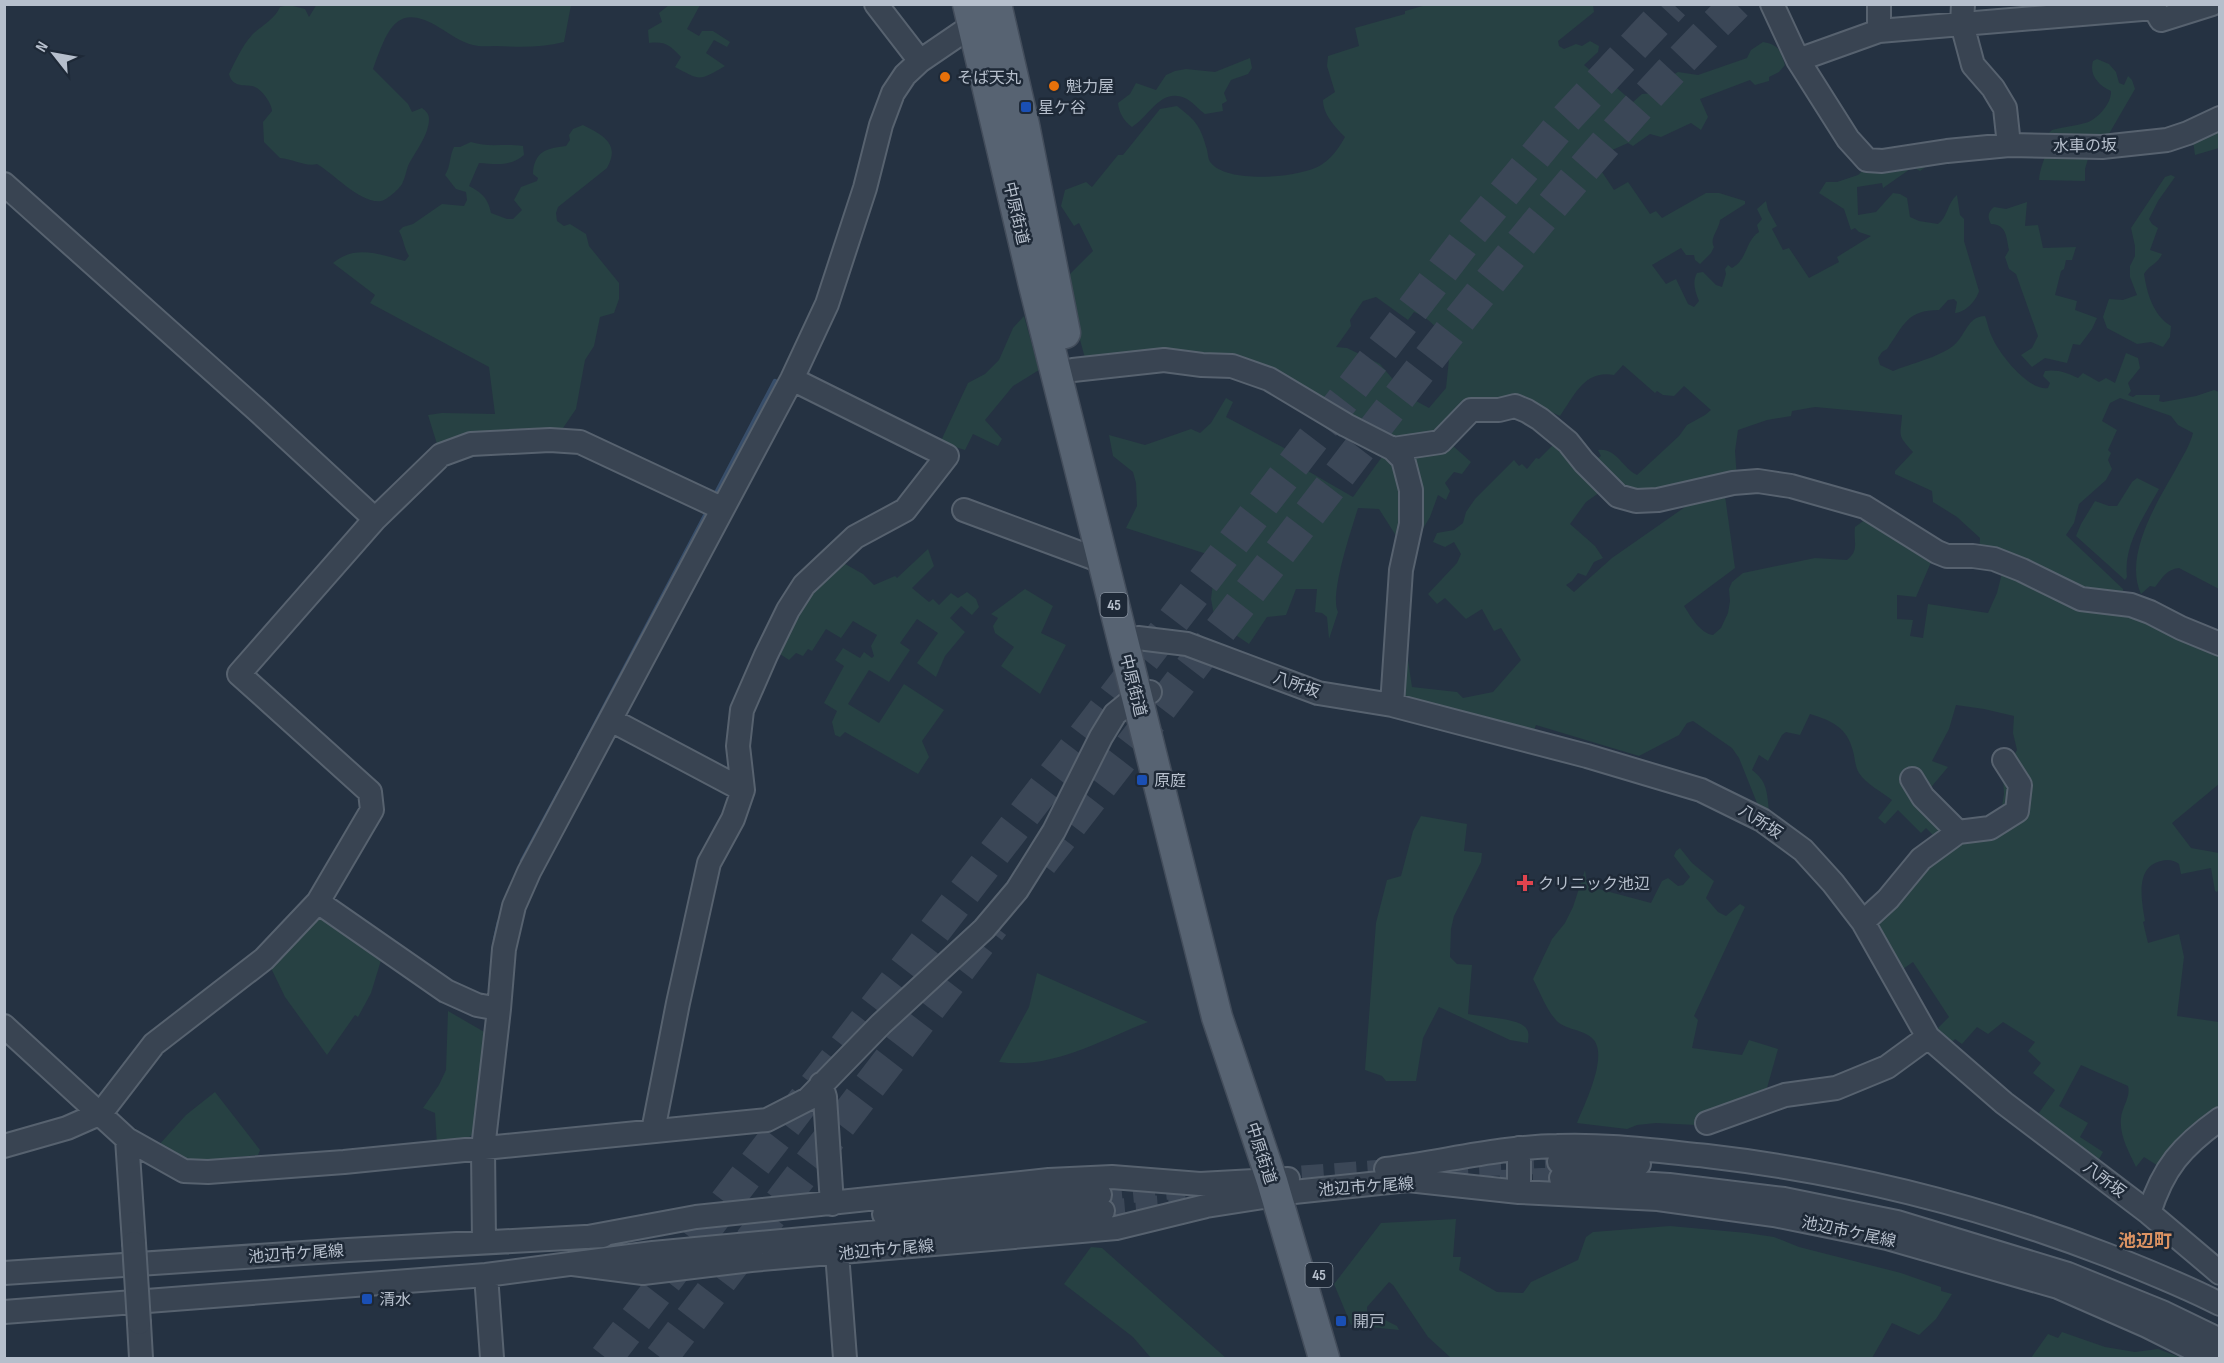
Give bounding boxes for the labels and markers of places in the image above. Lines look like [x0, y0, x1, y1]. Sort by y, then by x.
place label: そば天丸 [957, 69, 1021, 88]
marker: そば天丸 [938, 70, 952, 84]
place label: 魁力屋 [1066, 78, 1114, 97]
marker: 魁力屋 [1047, 79, 1061, 93]
place label: 星ケ谷 [1038, 99, 1086, 118]
marker: 星ケ谷 [1019, 100, 1033, 114]
place label: 原庭 [1154, 772, 1186, 791]
marker: 原庭 [1135, 773, 1149, 787]
marker: クリニック池辺 [1516, 874, 1534, 892]
place label: クリニック池辺 [1538, 875, 1650, 894]
place label: 清水 [379, 1291, 411, 1310]
marker: 清水 [360, 1292, 374, 1306]
place label: 開戸 [1353, 1313, 1385, 1332]
marker: 開戸 [1334, 1314, 1348, 1328]

